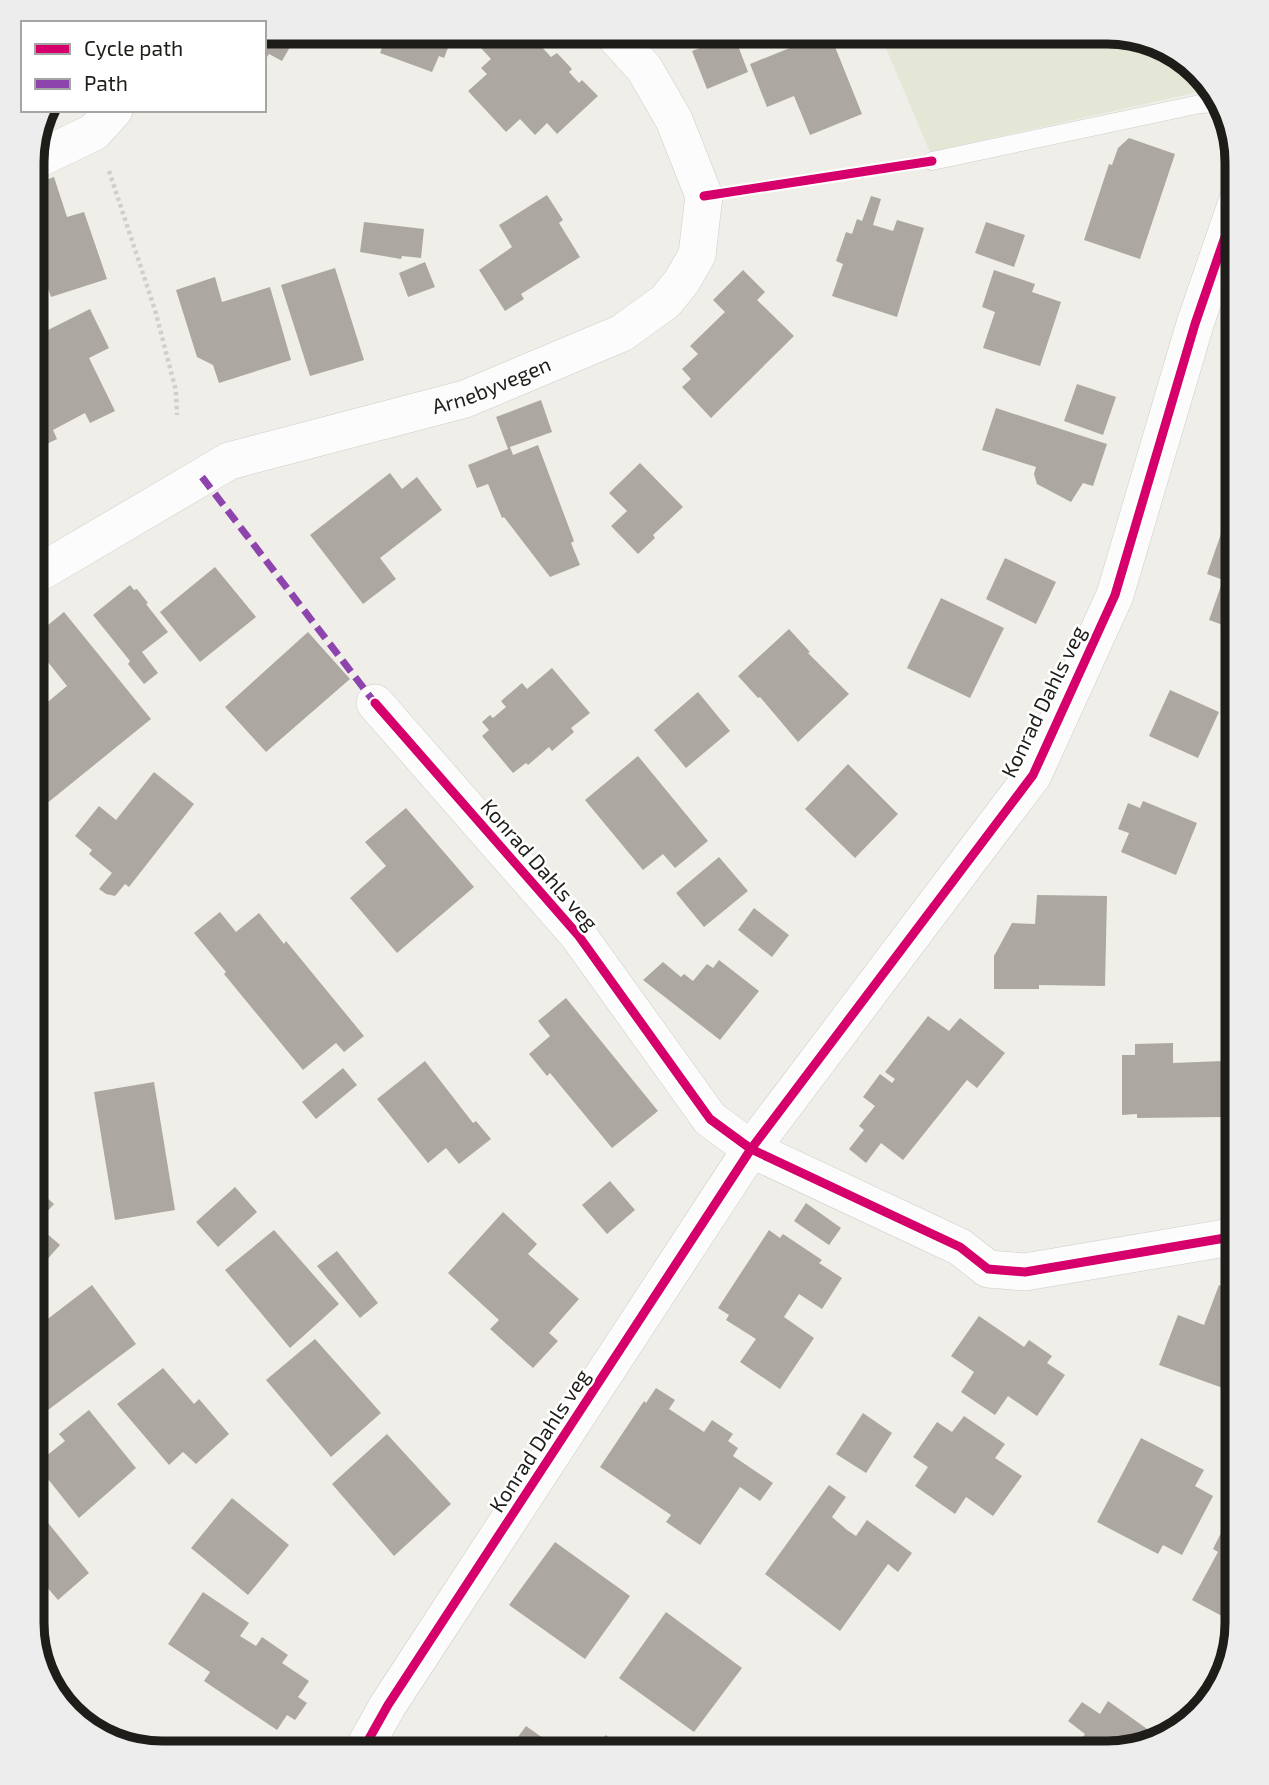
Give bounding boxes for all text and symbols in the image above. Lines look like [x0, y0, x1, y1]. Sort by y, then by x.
legend [21, 21, 266, 112]
text: Cycle path [84, 35, 183, 60]
text: Path [84, 70, 128, 95]
street label: Arnebyvegen [429, 350, 554, 418]
street label: Konrad Dahls veg [995, 621, 1090, 781]
street label: Konrad Dahls veg [476, 793, 604, 935]
street label: Konrad Dahls veg [483, 1364, 595, 1516]

